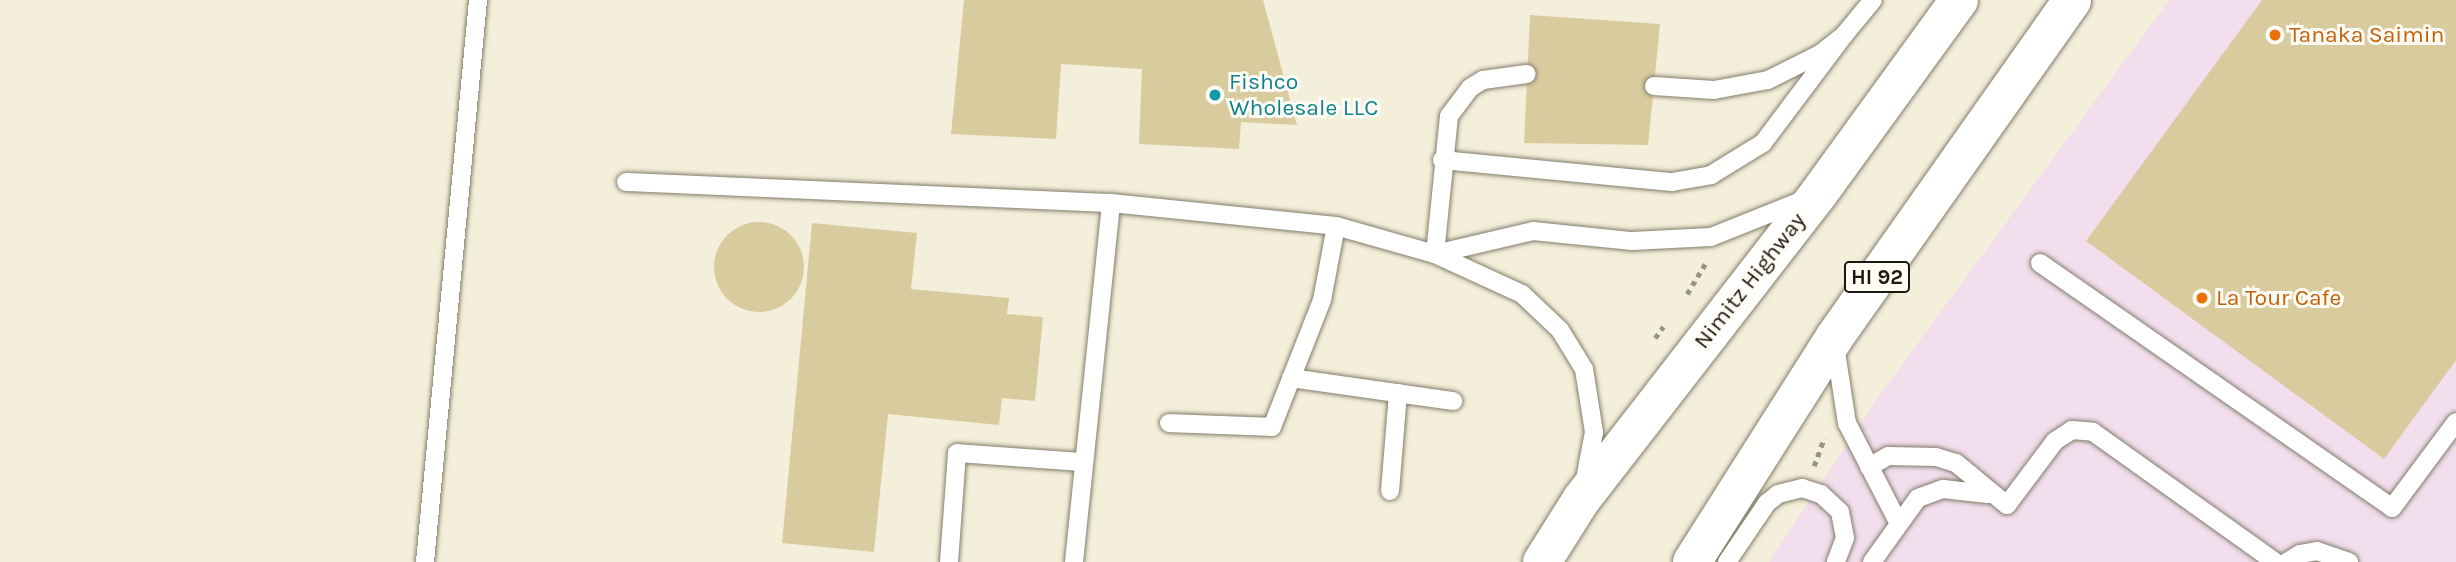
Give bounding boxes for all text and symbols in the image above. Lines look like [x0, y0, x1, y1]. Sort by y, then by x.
place label: Tanaka Saimin [2289, 21, 2444, 49]
marker: Tanaka Saimin [2267, 27, 2283, 43]
place label: Fishco Wholesale LLC [1229, 68, 1378, 122]
marker: Fishco Wholesale LLC [1207, 87, 1223, 103]
street label: Nimitz Highway [1688, 207, 1812, 355]
road number: HI 92 [1844, 260, 1910, 294]
place label: La Tour Cafe [2216, 284, 2341, 312]
marker: La Tour Cafe [2194, 290, 2210, 306]

